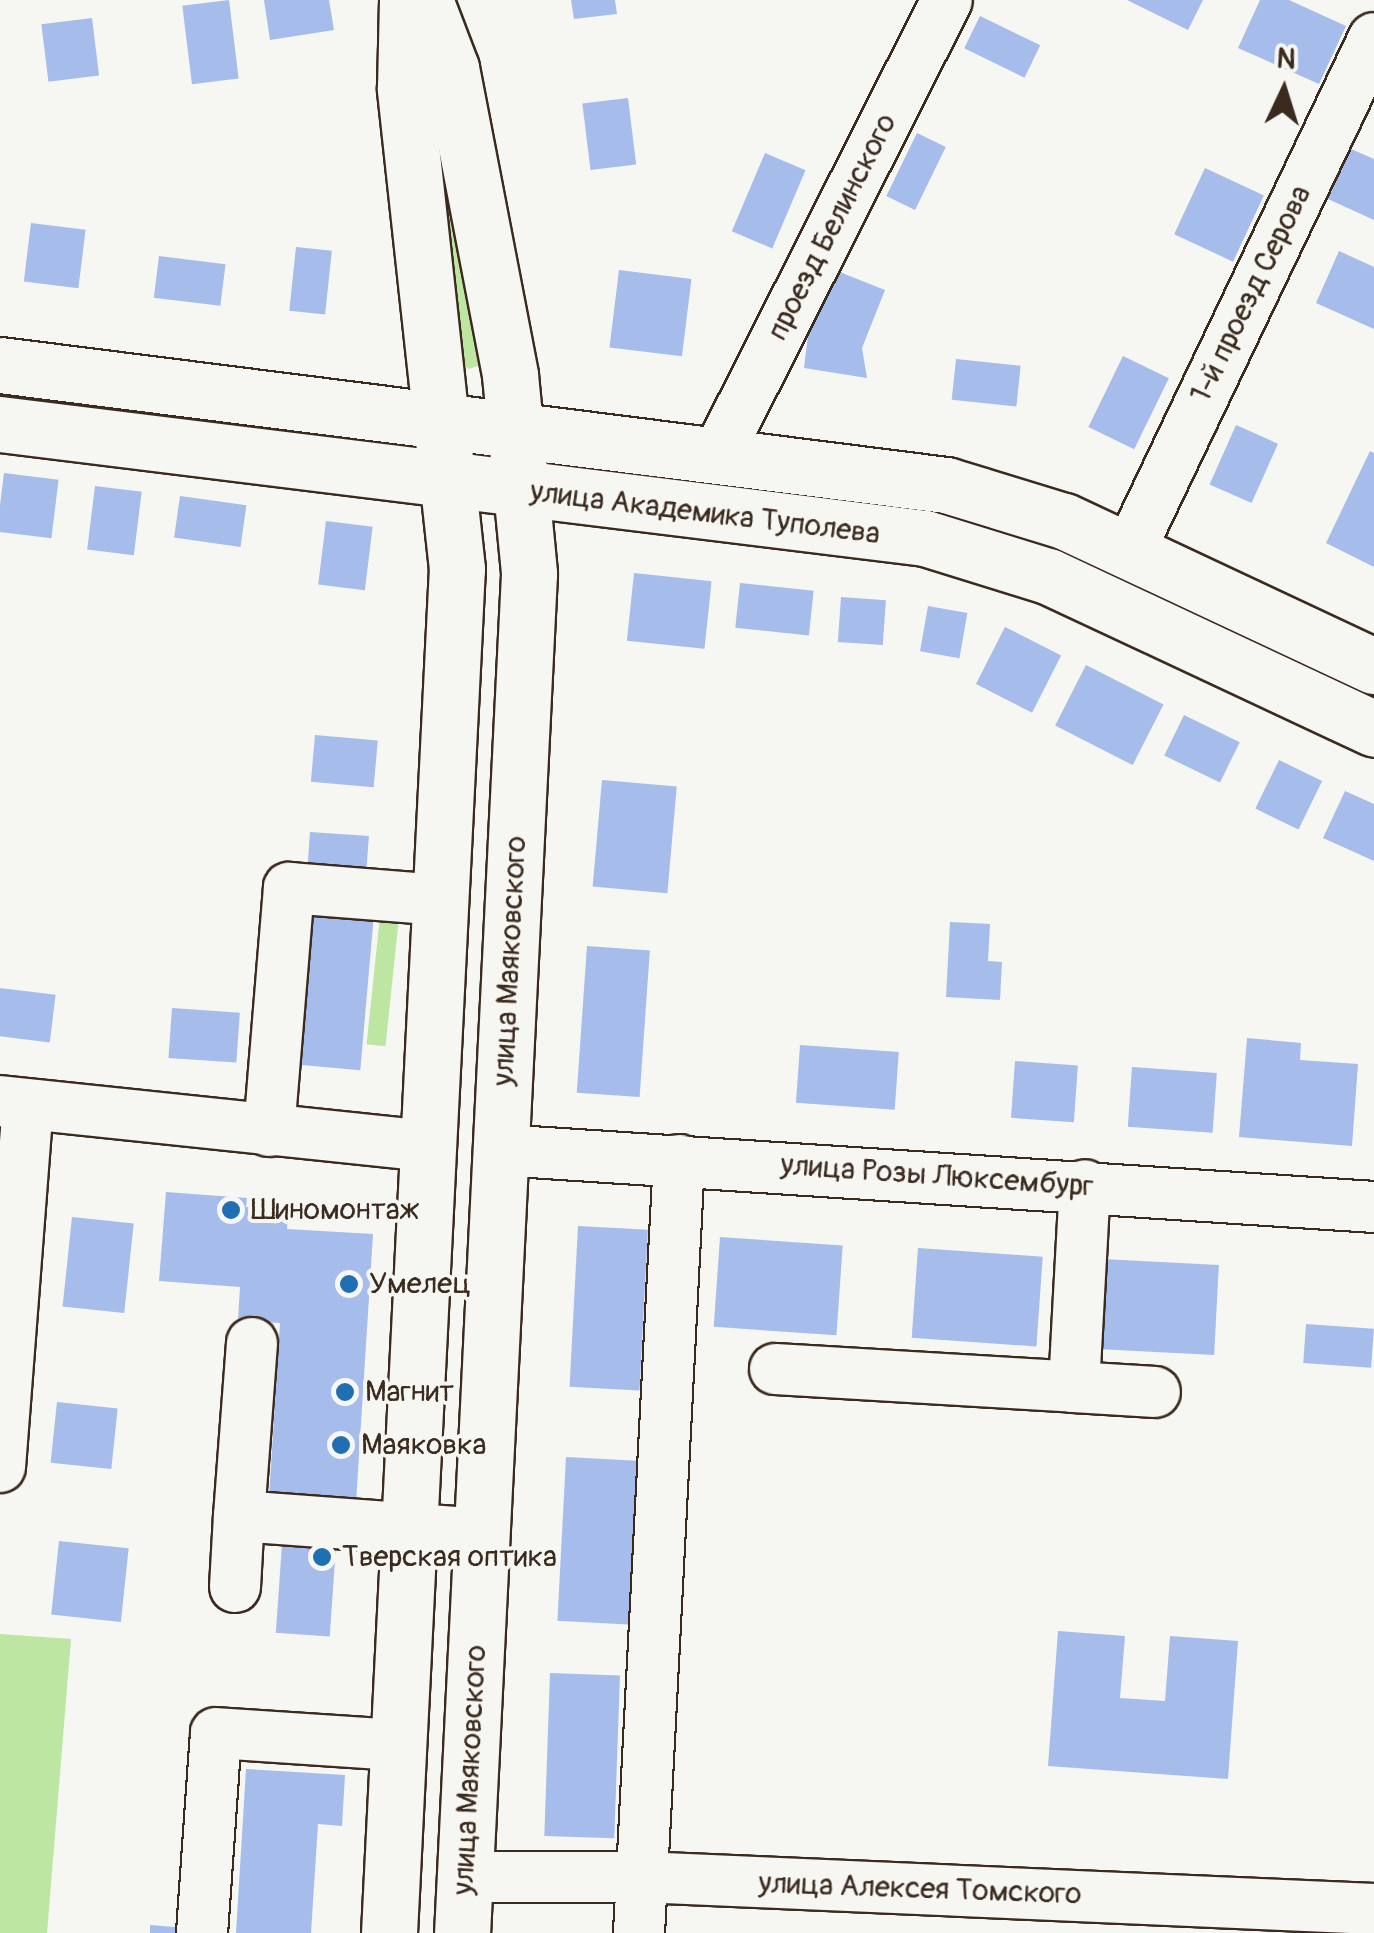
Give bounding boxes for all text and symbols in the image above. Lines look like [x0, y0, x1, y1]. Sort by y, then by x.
north arrow [1234, 40, 1334, 140]
text: N [1275, 41, 1297, 78]
street label: проезд Белинского [759, 108, 905, 346]
street label: 1-й проезд Серова [1183, 180, 1319, 408]
street label: улица Академика Туполева [528, 474, 882, 552]
street label: улица Маяковского [485, 835, 535, 1087]
street label: улица Розы Люксембург [779, 1147, 1095, 1205]
place label: Шиномонтаж [251, 1192, 419, 1228]
marker: Шиномонтаж [220, 1199, 242, 1221]
place label: Умелец [369, 1266, 471, 1302]
marker: Умелец [338, 1273, 360, 1295]
place label: Магнит [365, 1374, 454, 1410]
marker: Магнит [334, 1381, 356, 1403]
place label: Маяковка [361, 1427, 486, 1463]
marker: Маяковка [330, 1434, 352, 1456]
place label: Тверская оптика [342, 1539, 557, 1575]
marker: Тверская оптика [311, 1546, 333, 1568]
street label: улица Маяковского [445, 1644, 495, 1896]
street label: улица Алексея Томского [758, 1865, 1082, 1913]

